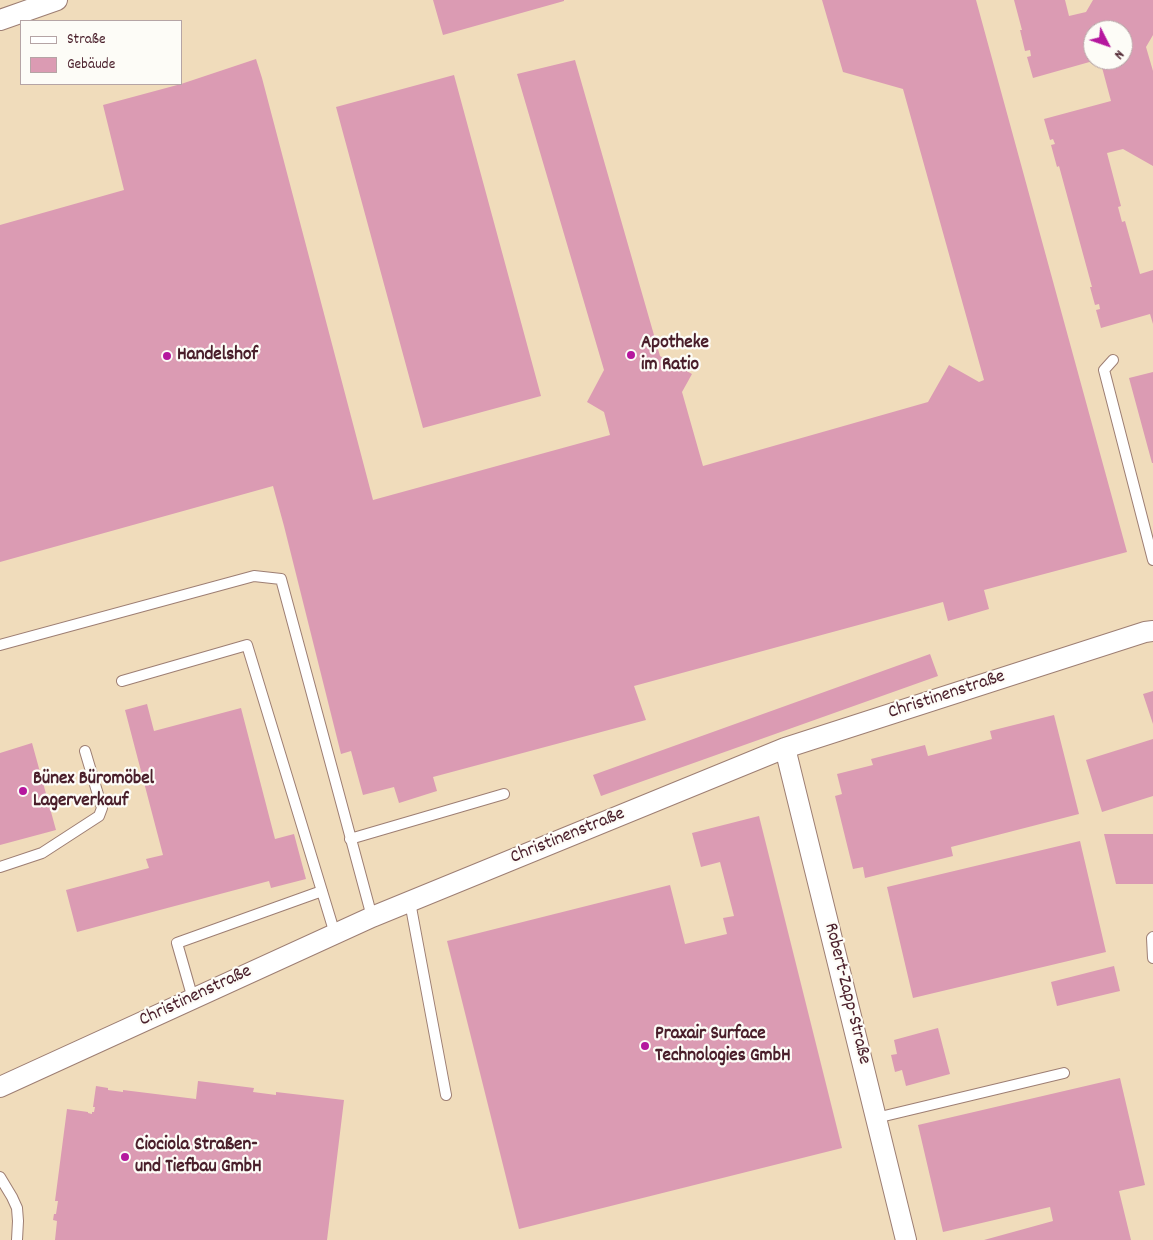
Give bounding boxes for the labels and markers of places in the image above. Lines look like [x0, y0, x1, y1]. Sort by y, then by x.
place label: Apotheke im Ratio [641, 333, 709, 377]
place label: Handelshof [177, 345, 258, 367]
marker: Apotheke im Ratio [625, 349, 637, 361]
marker: Handelshof [161, 350, 173, 362]
place label: Bünex Büromöbel Lagerverkauf [33, 769, 154, 813]
marker: Bünex Büromöbel Lagerverkauf [17, 785, 29, 797]
place label: Praxair Surface Technologies GmbH [655, 1024, 791, 1068]
marker: Praxair Surface Technologies GmbH [639, 1040, 651, 1052]
place label: Ciociola Straßen- und Tiefbau GmbH [135, 1135, 262, 1179]
marker: Ciociola Straßen- und Tiefbau GmbH [119, 1151, 131, 1163]

